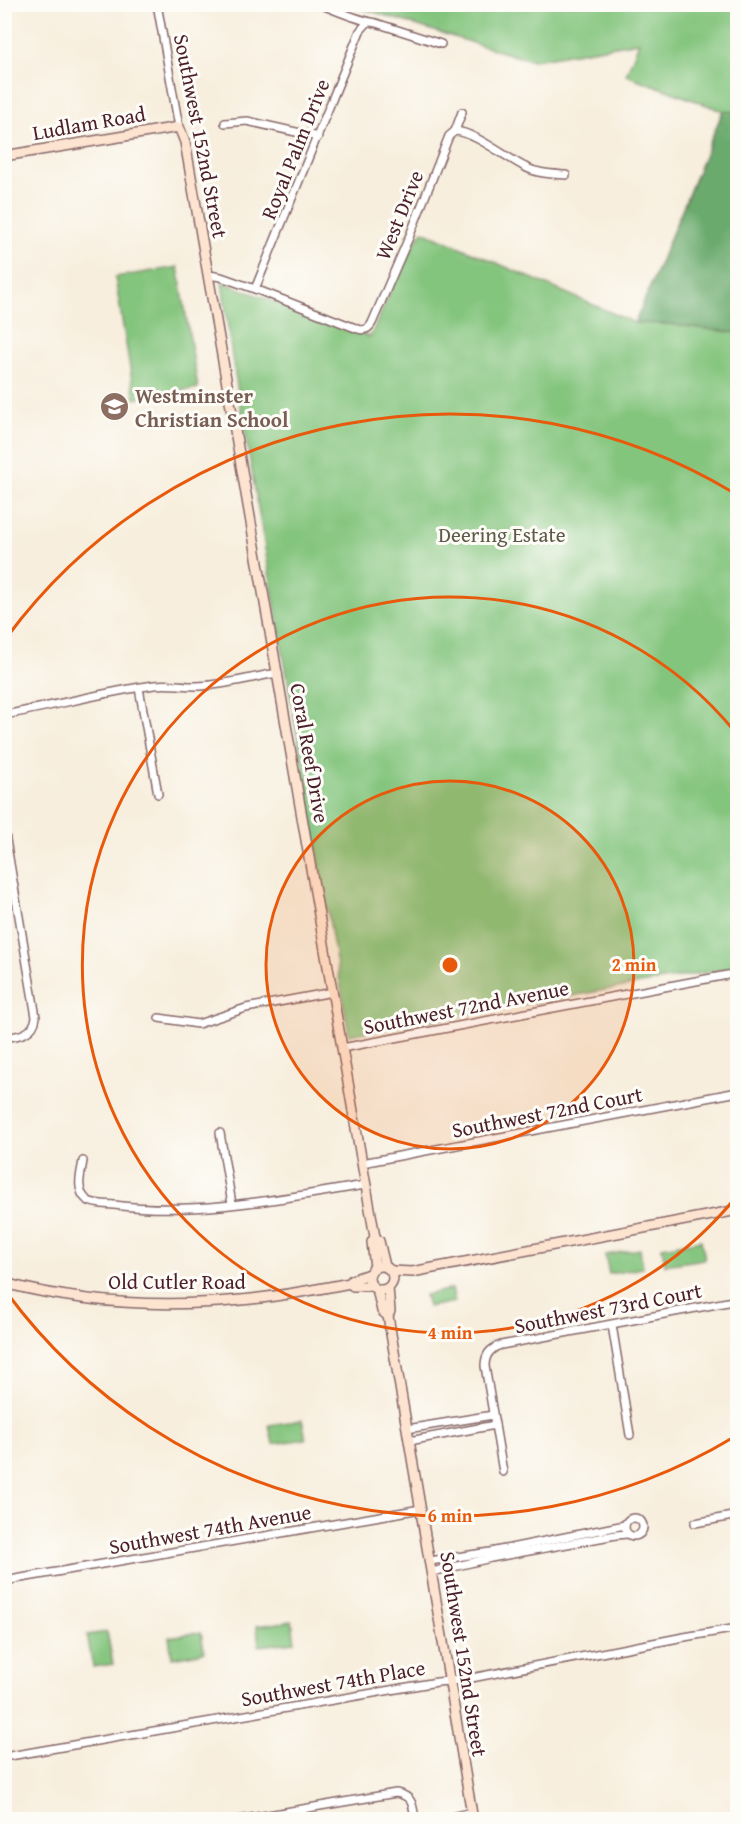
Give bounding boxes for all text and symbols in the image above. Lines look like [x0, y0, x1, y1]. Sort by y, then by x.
street label: Southwest 152nd Street [166, 31, 236, 241]
street label: Royal Palm Drive [253, 74, 337, 224]
street label: Ludlam Road [30, 98, 149, 148]
street label: West Drive [367, 165, 431, 265]
place label: Westminster Christian School [135, 380, 289, 435]
school or university icon: Westminster Christian School [98, 391, 130, 423]
park label: Deering Estate [438, 519, 566, 550]
street label: Coral Reef Drive [282, 681, 338, 825]
text: 2 min [612, 951, 657, 978]
centre of rings [440, 955, 460, 975]
street label: Southwest 72nd Avenue [361, 972, 571, 1042]
street label: Southwest 72nd Court [449, 1078, 646, 1146]
street label: Old Cutler Road [108, 1266, 247, 1297]
street label: Southwest 73rd Court [512, 1275, 705, 1341]
text: 4 min [428, 1319, 473, 1346]
street label: Southwest 74th Avenue [106, 1496, 314, 1562]
text: 6 min [428, 1502, 473, 1529]
street label: Southwest 152nd Street [432, 1549, 496, 1759]
street label: Southwest 74th Place [238, 1652, 428, 1714]

